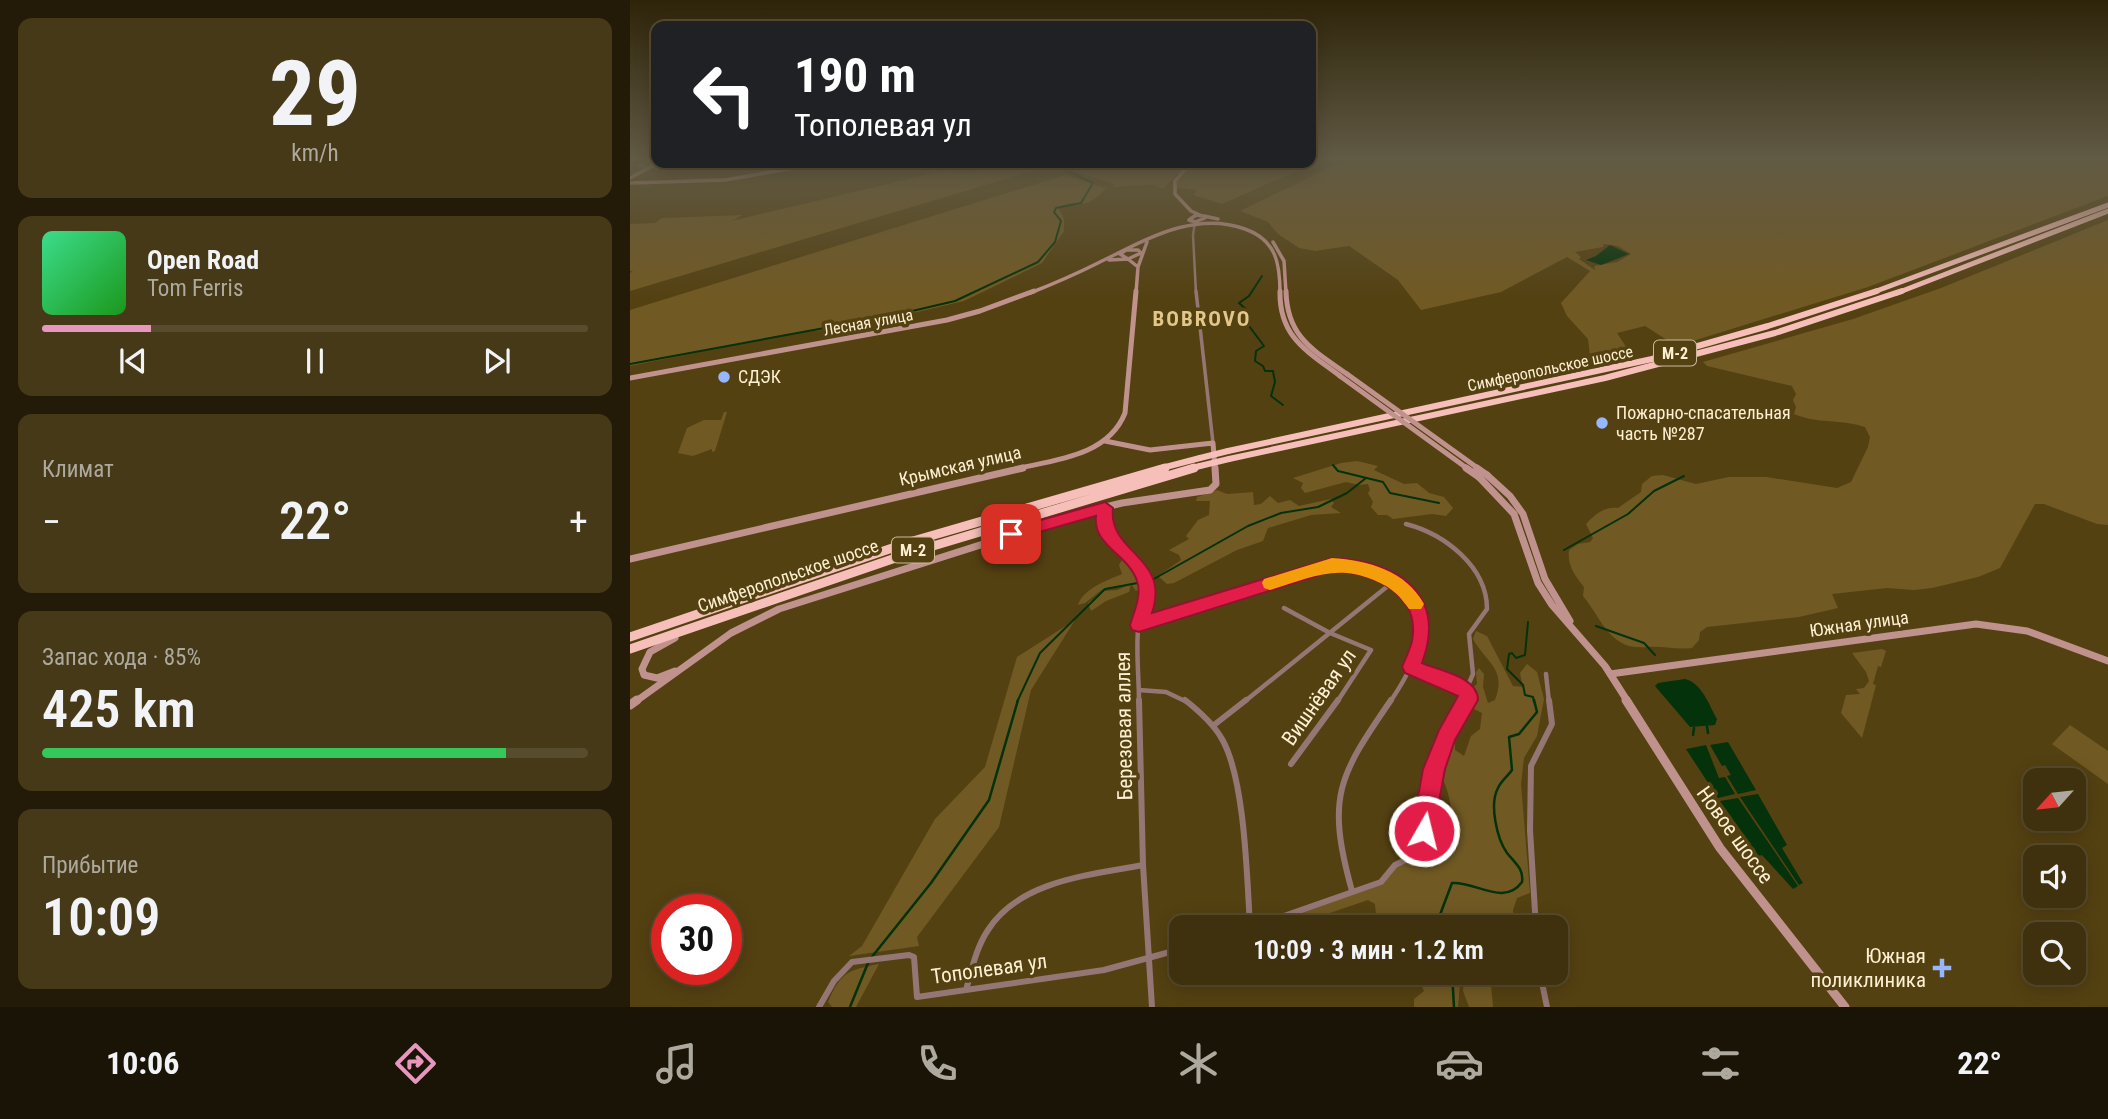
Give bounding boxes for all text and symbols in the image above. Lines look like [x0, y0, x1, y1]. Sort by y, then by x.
text: 29 [269, 41, 361, 147]
text: 190 m [794, 47, 916, 104]
icon: left [679, 49, 770, 140]
text: Тополевая ул [794, 106, 972, 144]
text: km/h [291, 140, 339, 167]
text: Open Road [147, 245, 259, 275]
text: Tom Ferris [147, 275, 243, 302]
street label: Лесная улица [822, 305, 914, 340]
district label: BOBROVO [1153, 307, 1251, 331]
road number: М-2 [1654, 340, 1696, 366]
icon: previous [114, 342, 152, 380]
icon: pause [296, 342, 334, 380]
icon: next [478, 342, 516, 380]
street label: Симферопольское шоссе [1466, 342, 1635, 395]
place label: СДЭК [738, 366, 781, 387]
marker: СДЭК [716, 369, 732, 385]
place label: Пожарно-спасательная часть №287 [1616, 402, 1791, 444]
marker: Пожарно-спасательная часть №287 [1594, 415, 1610, 431]
street label: Крымская улица [897, 441, 1023, 490]
text: Климат [42, 456, 114, 483]
text: 22° [279, 491, 351, 552]
text: − [42, 500, 61, 544]
text: + [569, 500, 588, 544]
pin [981, 504, 1041, 564]
icon: arrive [992, 515, 1030, 553]
street label: Симферопольское шоссе [695, 535, 881, 616]
road number: М-2 [892, 538, 934, 562]
street label: Южная улица [1808, 606, 1910, 641]
text: Запас хода · 85% [42, 644, 201, 671]
street label: Вишнёвая ул [1277, 644, 1361, 750]
street label: Березовая аллея [1111, 652, 1137, 800]
text: 425 km [42, 679, 196, 740]
north arrow [2023, 768, 2086, 831]
map controls [2023, 768, 2086, 985]
street label: Новое шоссе [1692, 782, 1778, 888]
position arrow [1387, 794, 1461, 868]
button: sound [2023, 845, 2086, 908]
text: Прибытие [42, 852, 138, 879]
text: 10:09 [42, 887, 160, 948]
speed limit sign: 30 [651, 894, 742, 985]
button: search [2023, 922, 2086, 985]
text: 10:09 · 3 мин · 1.2 km [1253, 935, 1484, 965]
place label: Южная поликлиника [1810, 944, 1926, 992]
street label: Тополевая ул [930, 949, 1048, 989]
marker: Южная поликлиника [1932, 958, 1952, 978]
icon: directions [391, 1039, 440, 1088]
icon: music [652, 1039, 701, 1088]
icon: phone [913, 1039, 962, 1088]
icon: climate [1174, 1039, 1223, 1088]
icon: car [1435, 1039, 1484, 1088]
icon: filters [1696, 1039, 1745, 1088]
text: 10:06 [106, 1044, 179, 1082]
text: 22° [1957, 1044, 2002, 1082]

